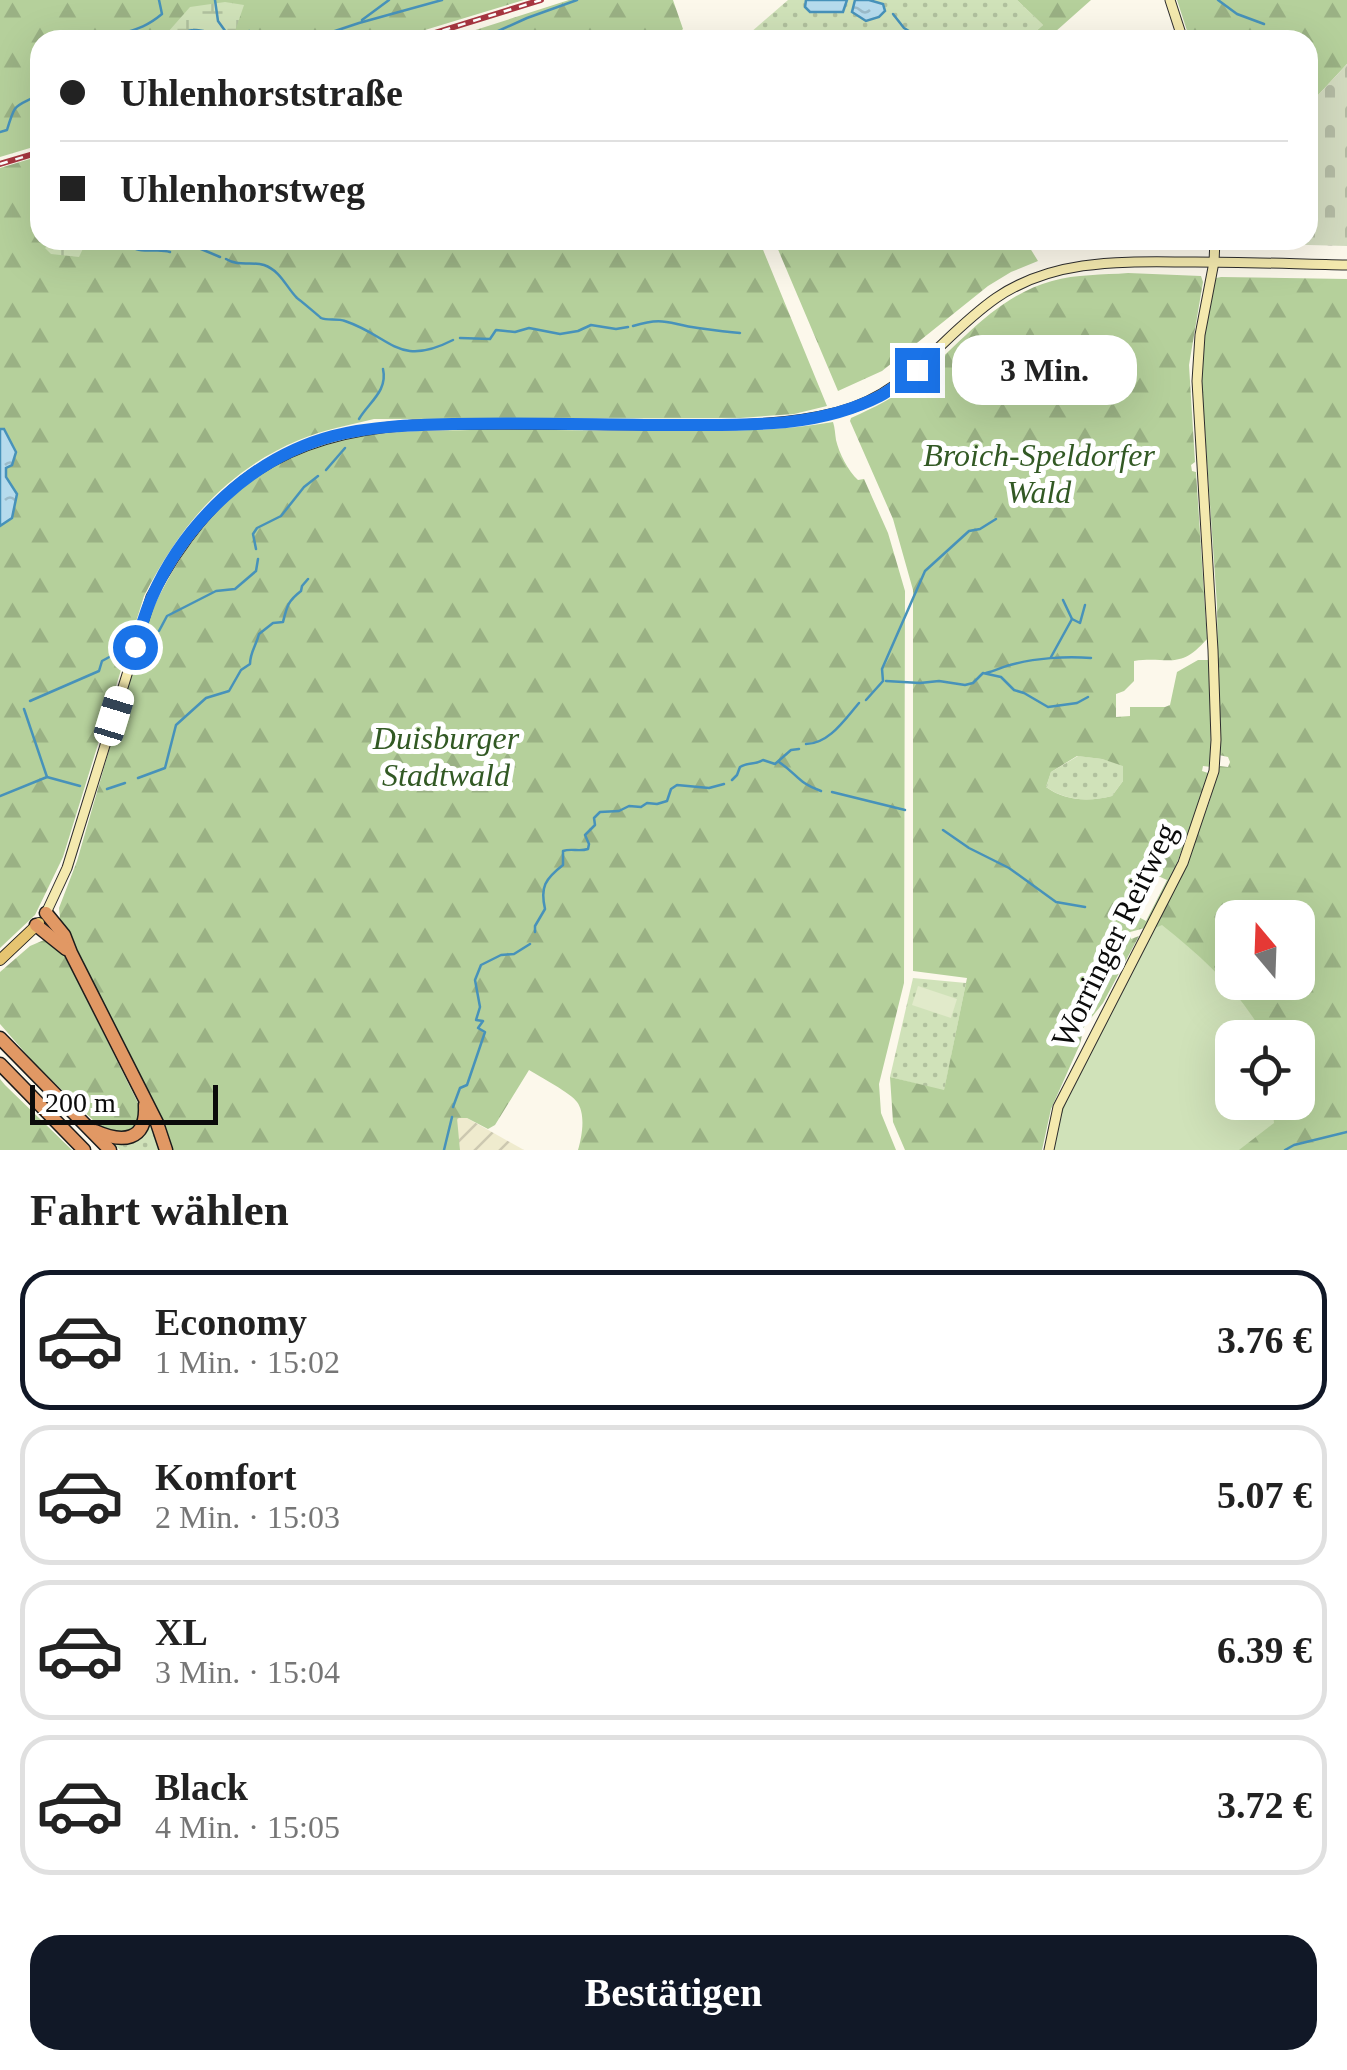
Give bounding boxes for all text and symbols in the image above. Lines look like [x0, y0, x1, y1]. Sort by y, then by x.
text: Uhlenhorststraße [120, 72, 403, 114]
text: Uhlenhorstweg [120, 168, 365, 210]
callout: 3 Min. [952, 335, 1137, 405]
route end [895, 348, 940, 393]
text: 3 Min. [1000, 352, 1089, 388]
park label: Broich-Speldorfer Wald [923, 437, 1155, 510]
route start [113, 625, 158, 670]
car [91, 683, 137, 749]
park label: Duisburger Stadtwald [372, 720, 520, 793]
street label: Worringer Reitweg [1044, 817, 1184, 1053]
north arrow [1215, 900, 1315, 1000]
map controls [1215, 900, 1315, 1120]
button: locate [1215, 1020, 1315, 1120]
scale bar [30, 1080, 218, 1124]
text: 200 m [45, 1087, 116, 1118]
text: Fahrt wählen [30, 1185, 289, 1235]
icon: car [35, 1295, 125, 1385]
text: Economy [155, 1301, 307, 1343]
text: 3.76 € [1217, 1319, 1312, 1361]
text: 1 Min. · 15:02 [155, 1344, 340, 1380]
icon: car [35, 1450, 125, 1540]
text: Komfort [155, 1456, 296, 1498]
text: 5.07 € [1217, 1474, 1312, 1516]
text: 2 Min. · 15:03 [155, 1499, 340, 1535]
icon: car [35, 1605, 125, 1695]
text: XL [155, 1611, 208, 1653]
text: 6.39 € [1217, 1629, 1312, 1671]
text: 3 Min. · 15:04 [155, 1654, 340, 1690]
icon: car [35, 1760, 125, 1850]
text: Black [155, 1766, 248, 1808]
text: 3.72 € [1217, 1784, 1312, 1826]
text: 4 Min. · 15:05 [155, 1809, 340, 1845]
button: Bestätigen [30, 1935, 1317, 2050]

